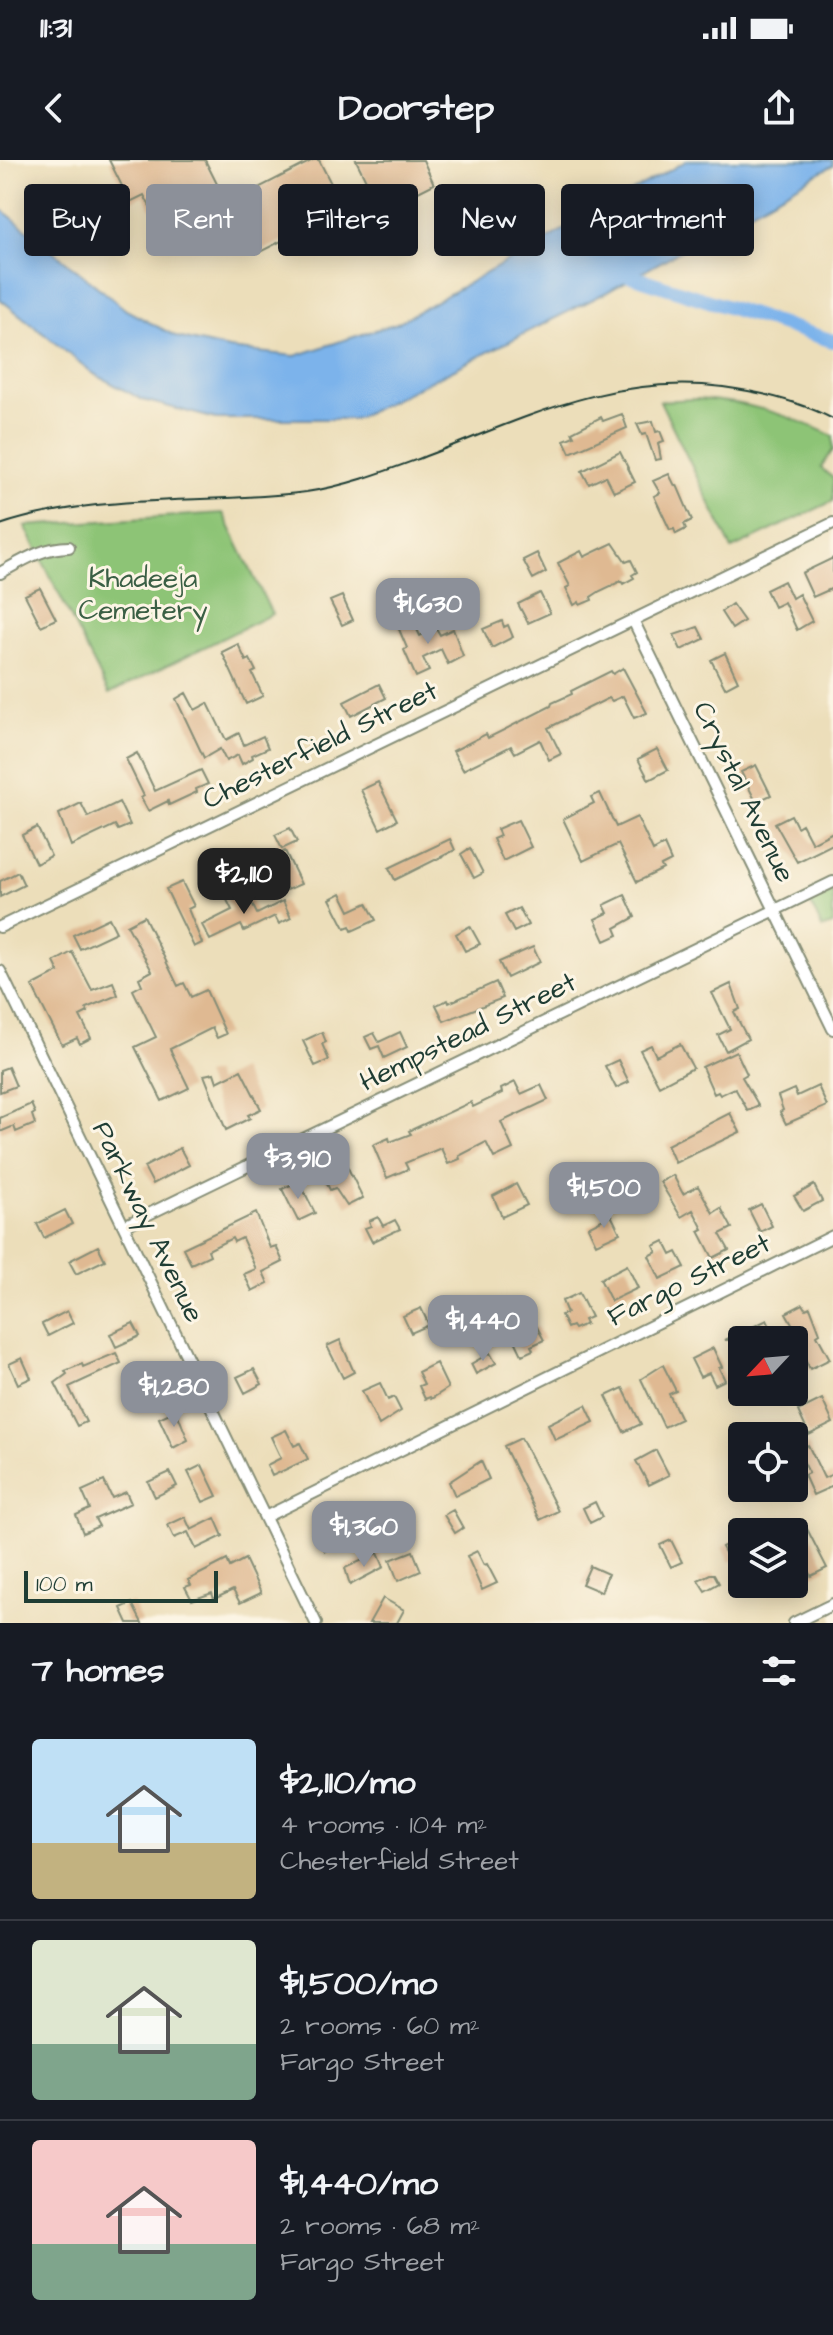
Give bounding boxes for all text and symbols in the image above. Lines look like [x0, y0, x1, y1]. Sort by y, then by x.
text: 11:31 [40, 7, 72, 49]
text: Doorstep [339, 83, 494, 134]
icon: back [32, 86, 76, 130]
icon: share [757, 86, 801, 130]
chip: Buy [24, 184, 130, 256]
chip: Rent [146, 184, 262, 256]
chip: Filters [278, 184, 418, 256]
chip: New [434, 184, 545, 256]
chip: Apartment [561, 184, 754, 256]
park label: Khadeeja Cemetery [78, 559, 208, 632]
pin: $1,630 [363, 578, 493, 646]
text: $1,630 [394, 586, 462, 622]
street label: Chesterfield Street [196, 671, 445, 819]
street label: Crystal Avenue [682, 695, 805, 890]
pin: $2,110 [179, 848, 309, 916]
text: $2,110 [215, 856, 273, 892]
street label: Hempstead Street [353, 962, 583, 1101]
street label: Parkway Avenue [81, 1115, 214, 1330]
pin: $3,910 [233, 1133, 363, 1201]
text: $3,910 [265, 1141, 331, 1177]
pin: $1,500 [539, 1162, 669, 1230]
text: $1,500 [567, 1170, 641, 1206]
street label: Fargo Street [601, 1223, 778, 1337]
pin: $1,440 [418, 1295, 548, 1363]
text: $1,440 [446, 1303, 520, 1339]
north arrow [728, 1326, 808, 1406]
map controls [728, 1326, 808, 1598]
pin: $1,280 [109, 1361, 239, 1429]
text: $1,280 [139, 1369, 209, 1405]
button: locate [728, 1422, 808, 1502]
pin: $1,360 [299, 1501, 429, 1569]
text: $1,360 [330, 1509, 398, 1545]
button: layers [728, 1518, 808, 1598]
scale bar [24, 1567, 218, 1603]
text: 100 m [36, 1569, 93, 1600]
text: 7 homes [32, 1647, 164, 1695]
icon: filters [757, 1649, 801, 1693]
text: $2,110/mo [280, 1759, 416, 1807]
icon: home [96, 1771, 192, 1867]
text: 4 rooms · 104 m² [280, 1807, 487, 1843]
text: Chesterfield Street [280, 1843, 519, 1879]
text: $1,500/mo [280, 1960, 437, 2008]
icon: home [96, 1972, 192, 2068]
text: 2 rooms · 60 m² [280, 2008, 480, 2044]
text: Fargo Street [280, 2044, 444, 2080]
text: $1,440/mo [280, 2160, 438, 2208]
icon: home [96, 2172, 192, 2268]
text: 2 rooms · 68 m² [280, 2208, 480, 2244]
text: Fargo Street [280, 2244, 444, 2280]

